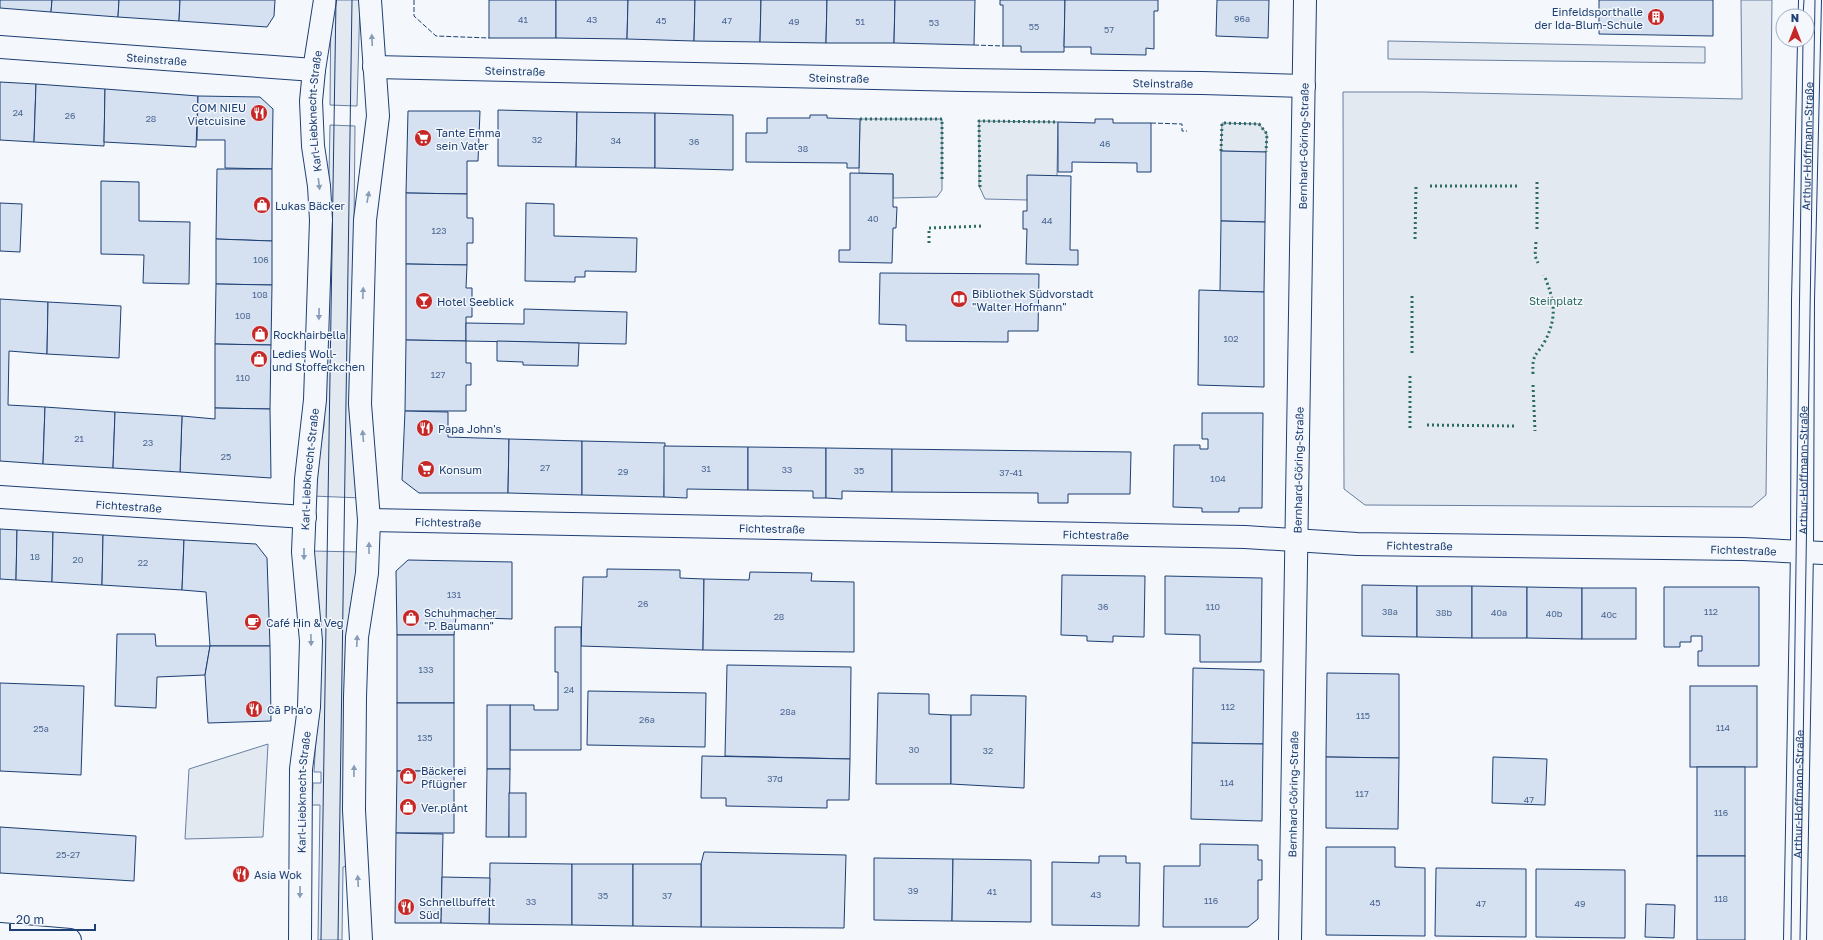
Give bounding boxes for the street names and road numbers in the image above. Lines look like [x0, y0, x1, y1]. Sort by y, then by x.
street label: Karl-Liebknecht-Straße [304, 49, 324, 173]
street label: Steinstraße [126, 50, 187, 67]
street label: Steinstraße [484, 63, 545, 77]
street label: Steinstraße [808, 70, 869, 84]
street label: Steinstraße [1132, 76, 1193, 89]
street label: Arthur-Hoffmann-Straße [1799, 82, 1815, 211]
street label: Bernhard-Göring-Straße [1295, 83, 1310, 210]
street label: Arthur-Hoffmann-Straße [1796, 406, 1809, 534]
street label: Karl-Liebknecht-Straße [297, 407, 321, 530]
street label: Bernhard-Göring-Straße [1290, 407, 1305, 534]
street label: Fichtestraße [95, 497, 162, 514]
street label: Fichtestraße [415, 514, 481, 529]
street label: Fichtestraße [739, 521, 805, 535]
street label: Fichtestraße [1063, 527, 1129, 541]
street label: Fichtestraße [1386, 538, 1453, 552]
street label: Fichtestraße [1710, 542, 1777, 557]
street label: Karl-Liebknecht-Straße [294, 730, 312, 853]
street label: Arthur-Hoffmann-Straße [1790, 730, 1805, 858]
street label: Bernhard-Göring-Straße [1285, 731, 1300, 857]

